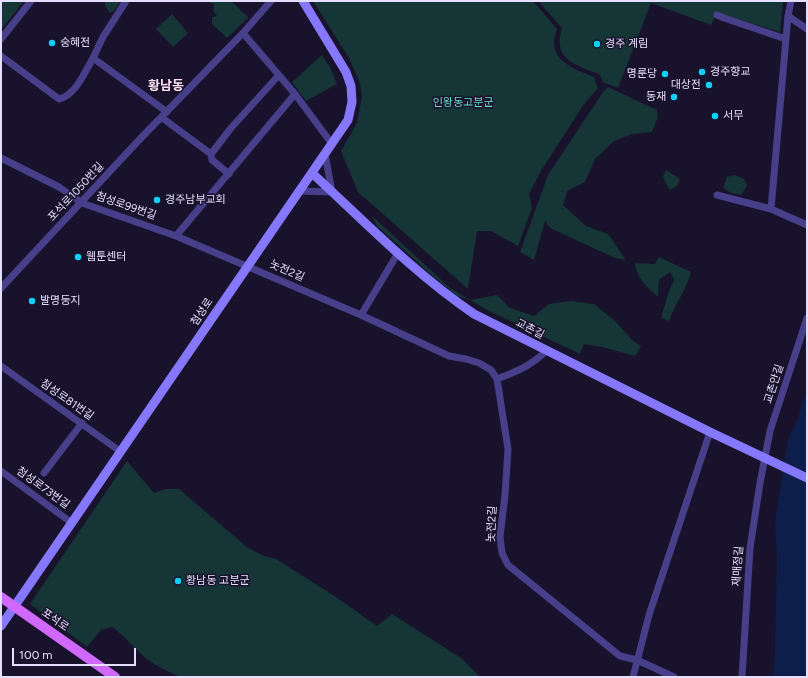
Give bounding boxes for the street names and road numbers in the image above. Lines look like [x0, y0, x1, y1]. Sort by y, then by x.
street label: 포석로1050번길 [45, 160, 107, 224]
street label: 첨성로99번길 [94, 189, 158, 223]
street label: 놋전2길 [268, 258, 306, 284]
street label: 첨성로 [188, 296, 216, 328]
street label: 교촌길 [513, 316, 547, 342]
street label: 교촌안길 [761, 363, 787, 405]
street label: 첨성로81번길 [38, 377, 96, 423]
street label: 첨성로73번길 [14, 464, 72, 512]
street label: 놋전2길 [484, 505, 500, 543]
street label: 재매정길 [730, 545, 746, 587]
street label: 포석로 [39, 606, 71, 634]

